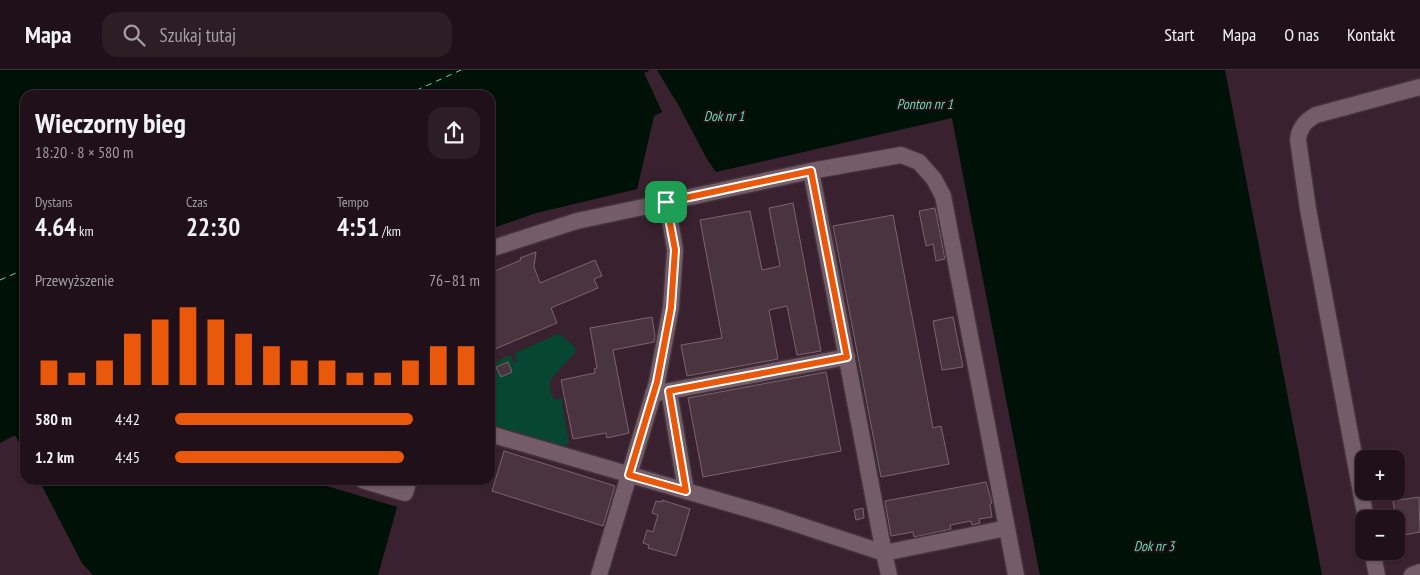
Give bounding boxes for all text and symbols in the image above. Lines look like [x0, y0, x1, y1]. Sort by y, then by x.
search box [102, 12, 452, 57]
text: Mapa [25, 19, 72, 50]
icon: search [120, 21, 148, 49]
text: Szukaj tutaj [160, 23, 236, 47]
text: Start [1164, 23, 1194, 46]
text: Mapa [1222, 23, 1256, 46]
text: O nas [1284, 23, 1319, 46]
text: Kontakt [1347, 23, 1395, 46]
water label: Ponton nr 1 [897, 95, 954, 113]
text: Wieczorny bieg [35, 104, 186, 141]
button: share [428, 107, 480, 159]
water label: Dok nr 1 [704, 107, 745, 125]
text: 18:20 · 8 × 580 m [35, 142, 133, 162]
pin [645, 181, 687, 223]
icon: arrive [652, 188, 680, 216]
text: Dystans [35, 193, 73, 211]
text: Czas [186, 193, 208, 211]
text: Tempo [337, 193, 369, 211]
text: 4.64 [35, 211, 76, 243]
text: 22:30 [186, 211, 240, 243]
text: 4:51 [337, 211, 379, 243]
text: km [76, 222, 94, 240]
text: /km [379, 222, 401, 240]
text: Przewyższenie [35, 270, 114, 290]
text: 76–81 m [429, 270, 480, 290]
text: 580 m [35, 409, 72, 429]
text: 4:42 [115, 409, 140, 429]
text: 1.2 km [35, 447, 74, 467]
text: 4:45 [115, 447, 140, 467]
map controls [1355, 450, 1405, 560]
button: + [1355, 450, 1405, 500]
button: − [1355, 510, 1405, 560]
water label: Dok nr 3 [1134, 537, 1176, 555]

